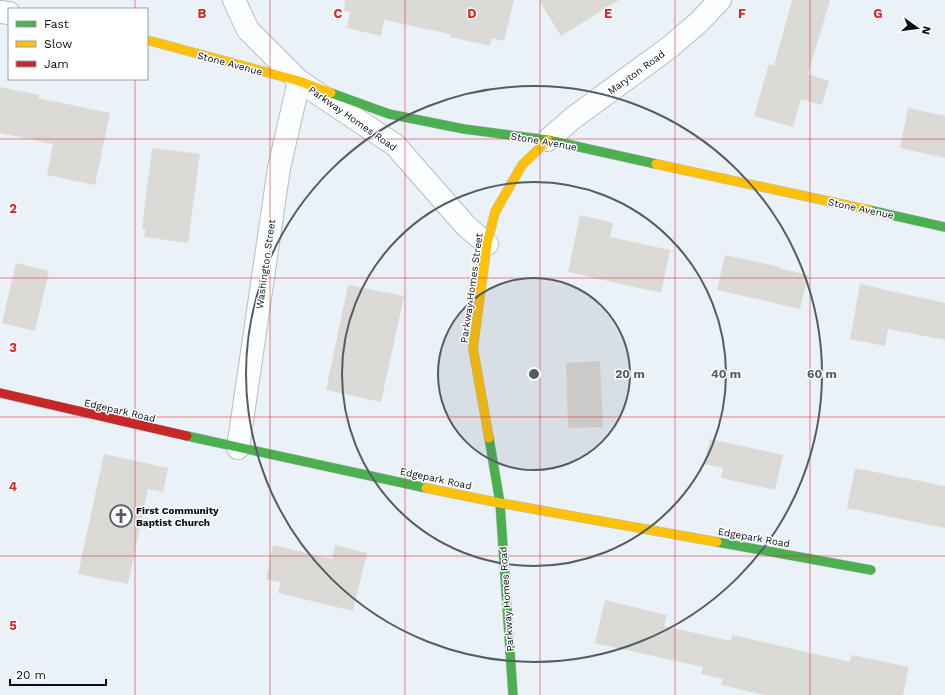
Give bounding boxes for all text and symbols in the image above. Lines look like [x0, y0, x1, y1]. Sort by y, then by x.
text: B [198, 6, 207, 21]
text: C [334, 6, 343, 21]
text: D [467, 6, 477, 21]
text: E [604, 6, 612, 21]
text: F [738, 6, 746, 21]
text: G [873, 6, 883, 21]
legend [8, 8, 148, 80]
north arrow [897, 8, 937, 48]
text: Fast [44, 17, 69, 31]
text: N [919, 25, 934, 36]
text: Slow [44, 37, 72, 51]
street label: Maryton Road [606, 48, 667, 97]
street label: Stone Avenue [196, 50, 264, 78]
text: Jam [44, 57, 69, 71]
street label: Parkway Homes Road [307, 84, 399, 153]
street label: Stone Avenue [510, 130, 578, 153]
street label: Stone Avenue [827, 196, 895, 221]
text: 2 [9, 201, 17, 216]
street label: Washington Street [254, 218, 277, 310]
street label: Parkway Homes Street [458, 232, 485, 344]
text: 3 [9, 340, 17, 355]
centre of rings [527, 367, 541, 381]
text: 20 m [615, 367, 645, 381]
text: 40 m [711, 367, 741, 381]
text: 60 m [807, 367, 837, 381]
street label: Edgepark Road [83, 397, 157, 424]
street label: Edgepark Road [399, 466, 473, 491]
text: 4 [9, 479, 18, 494]
church icon: First Community Baptist Church [108, 503, 134, 529]
place label: First Community Baptist Church [136, 505, 219, 528]
street label: Edgepark Road [717, 526, 791, 549]
street label: Parkway Homes Road [497, 546, 516, 652]
text: 5 [9, 618, 17, 633]
scale bar [10, 661, 106, 687]
text: 20 m [16, 668, 46, 682]

